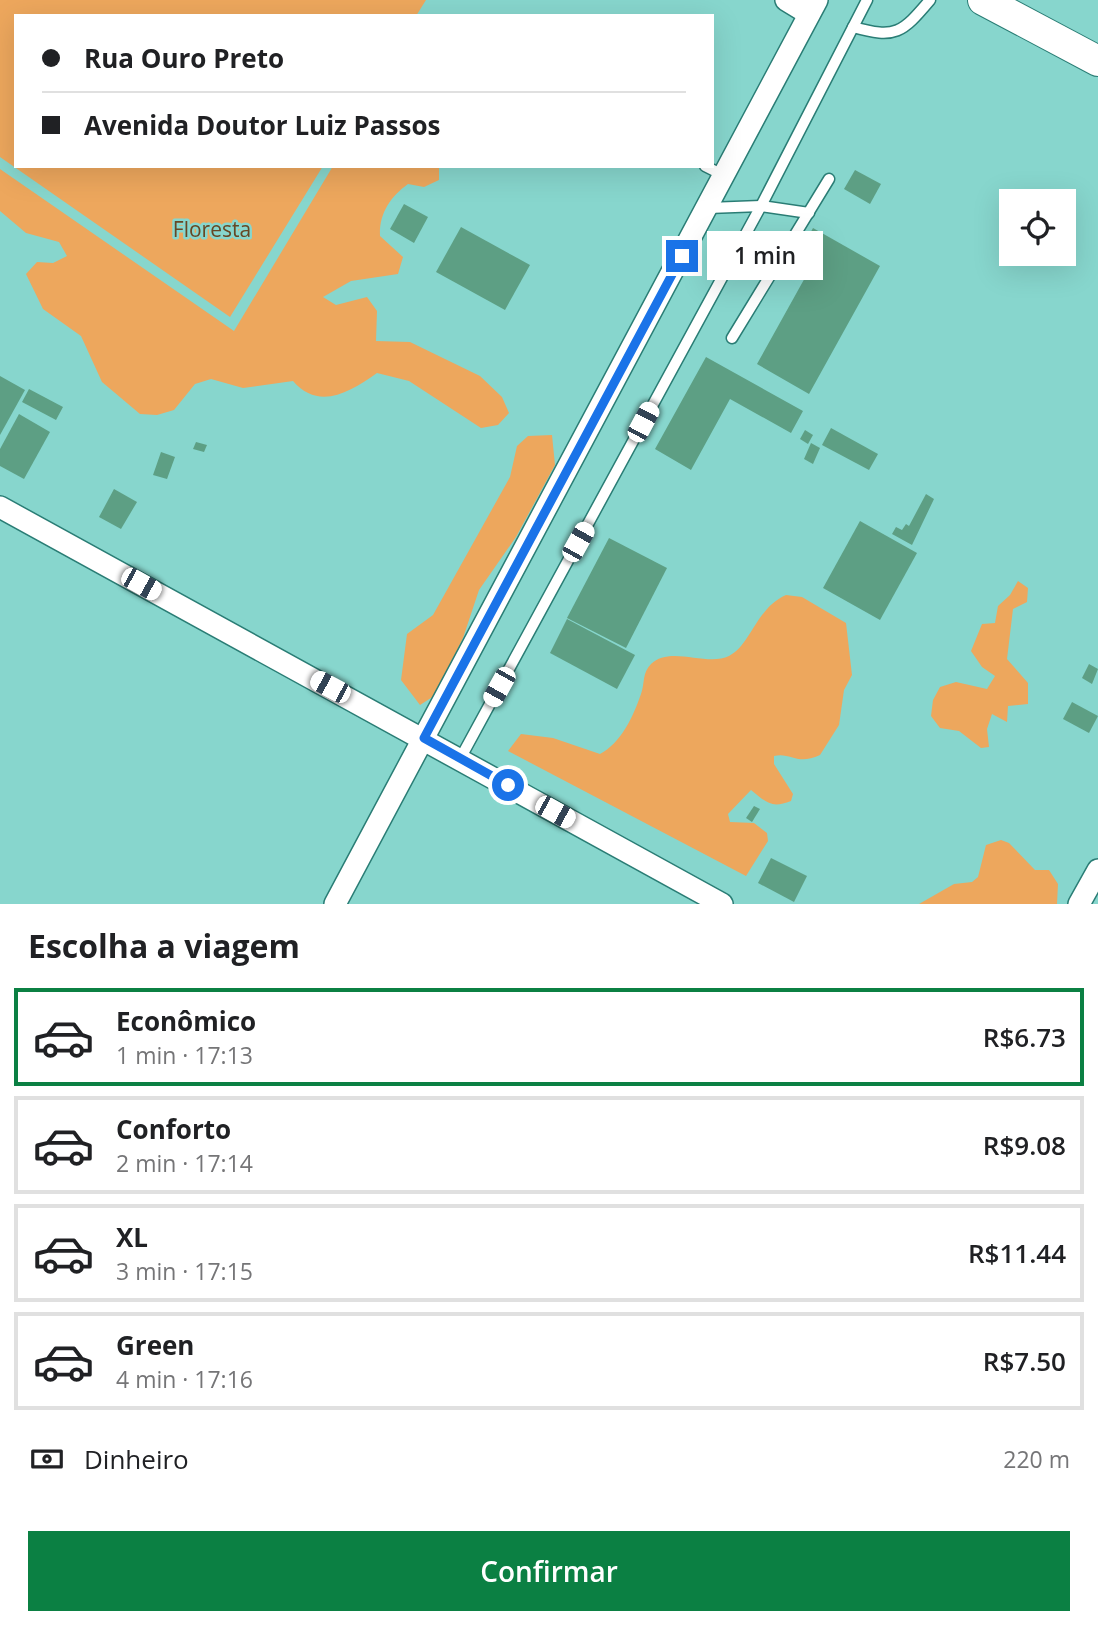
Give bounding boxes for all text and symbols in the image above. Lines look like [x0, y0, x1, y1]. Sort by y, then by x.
text: Rua Ouro Preto [84, 40, 284, 76]
text: Avenida Doutor Luiz Passos [84, 107, 440, 143]
map controls [999, 189, 1076, 266]
button: locate [999, 189, 1076, 266]
park label: Floresta [173, 215, 251, 243]
callout: 1 min [706, 232, 822, 280]
text: 1 min [734, 239, 796, 271]
route end [666, 240, 698, 272]
car [624, 399, 663, 445]
car [559, 519, 598, 565]
car [118, 565, 165, 603]
car [480, 664, 519, 710]
car [307, 668, 354, 706]
route start [492, 769, 524, 801]
car [532, 793, 579, 831]
text: Escolha a viagem [28, 924, 300, 967]
text: Econômico [116, 1003, 256, 1039]
icon: car [32, 1006, 95, 1069]
text: R$6.73 [983, 1019, 1066, 1055]
text: 1 min · 17:13 [116, 1039, 253, 1071]
text: Conforto [116, 1111, 231, 1147]
icon: car [32, 1114, 95, 1177]
text: R$9.08 [983, 1127, 1066, 1163]
text: 2 min · 17:14 [116, 1147, 253, 1179]
text: XL [116, 1219, 148, 1255]
icon: car [32, 1222, 95, 1285]
text: R$11.44 [968, 1235, 1066, 1271]
text: 3 min · 17:15 [116, 1255, 253, 1287]
text: Green [116, 1327, 194, 1363]
icon: car [32, 1330, 95, 1393]
text: R$7.50 [983, 1343, 1066, 1379]
text: 4 min · 17:16 [116, 1363, 253, 1395]
icon: cash [28, 1440, 66, 1478]
text: Dinheiro [84, 1441, 189, 1477]
text: 220 m [1003, 1443, 1070, 1475]
button: Confirmar [28, 1531, 1070, 1611]

